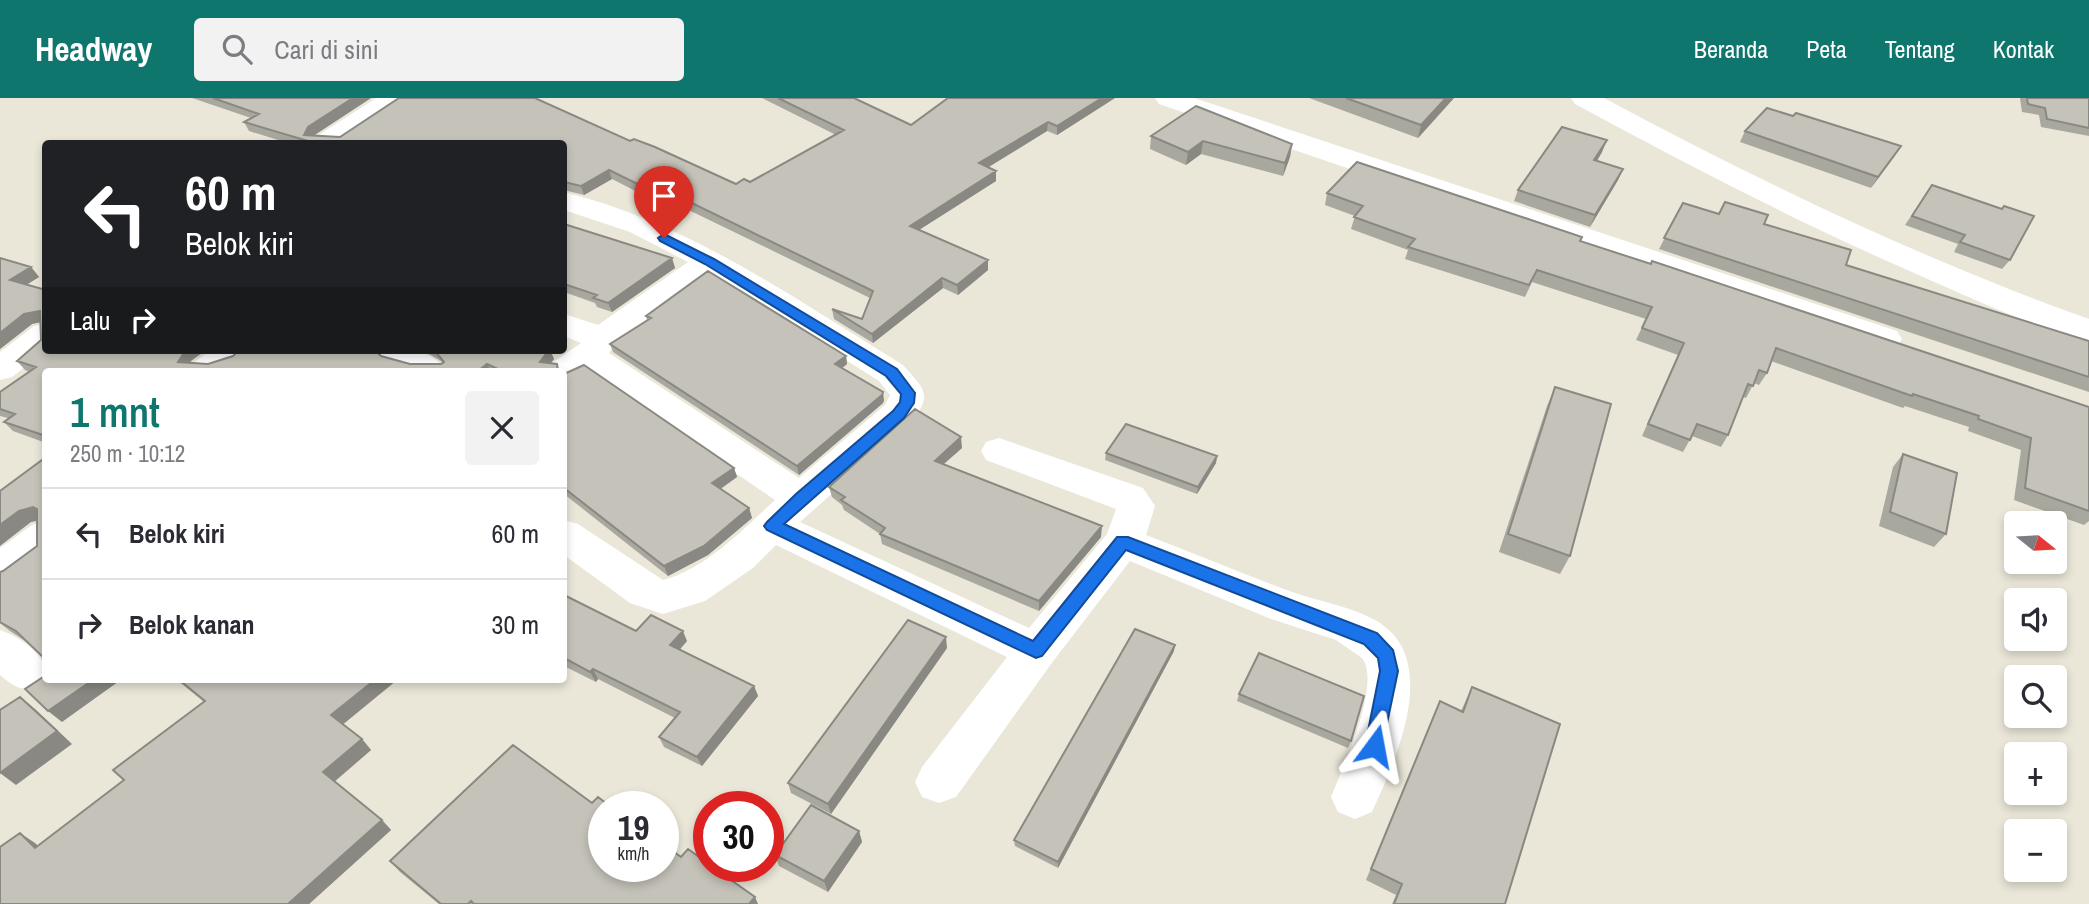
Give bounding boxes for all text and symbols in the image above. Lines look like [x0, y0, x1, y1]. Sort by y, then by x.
search box [194, 18, 684, 81]
text: Headway [35, 27, 152, 71]
icon: search [218, 30, 256, 68]
text: Cari di sini [274, 32, 379, 67]
text: Beranda [1694, 33, 1768, 65]
text: Peta [1806, 33, 1847, 65]
text: Tentang [1885, 33, 1955, 65]
text: Kontak [1993, 33, 2054, 65]
text: 60 m [185, 159, 277, 225]
pin [634, 166, 694, 238]
icon: left [70, 168, 161, 259]
icon: arrive [645, 177, 683, 215]
text: Belok kiri [185, 222, 294, 265]
icon: right [124, 301, 162, 339]
text: Lalu [70, 303, 110, 338]
text: 1 mnt [70, 384, 160, 440]
button: close [465, 391, 539, 465]
text: 250 m · 10:12 [70, 438, 185, 469]
north arrow [2004, 511, 2067, 574]
map controls [2004, 511, 2067, 882]
icon: left [70, 515, 108, 553]
text: Belok kiri [129, 516, 225, 551]
text: 60 m [492, 516, 539, 551]
button: sound [2004, 588, 2067, 651]
icon: right [70, 606, 108, 644]
text: Belok kanan [129, 607, 255, 642]
text: 30 m [492, 607, 539, 642]
button: search [2004, 665, 2067, 728]
position arrow [1338, 709, 1412, 783]
button: + [2004, 742, 2067, 805]
speed limit sign: 30 [693, 791, 784, 882]
text: 19 [618, 804, 649, 851]
button: − [2004, 819, 2067, 882]
text: km/h [618, 841, 650, 866]

